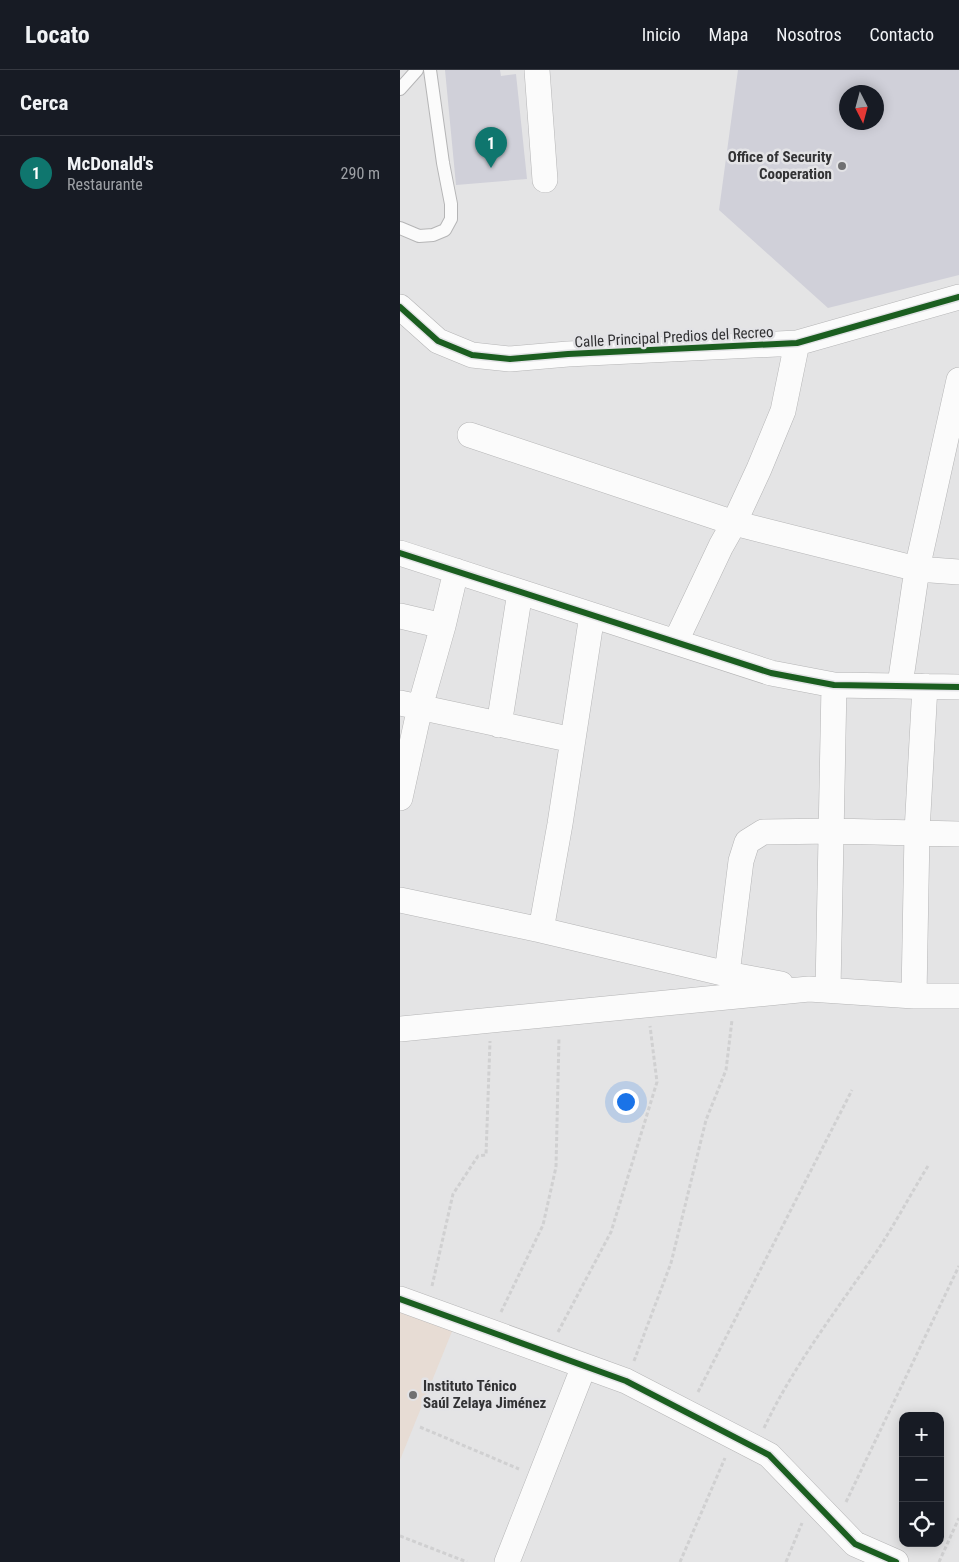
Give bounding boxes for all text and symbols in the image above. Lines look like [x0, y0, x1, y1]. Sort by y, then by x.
text: Locato [25, 21, 90, 49]
text: Inicio [642, 24, 681, 45]
text: Mapa [709, 24, 748, 45]
text: Nosotros [776, 24, 842, 45]
text: Contacto [870, 24, 934, 45]
north arrow [839, 85, 884, 130]
text: Cerca [20, 91, 68, 115]
pin: 1 [475, 127, 507, 168]
place label: Office of Security Cooperation [728, 148, 832, 183]
text: McDonald's [67, 152, 154, 175]
marker: Office of Security Cooperation [836, 160, 848, 172]
text: 1 [32, 164, 40, 183]
text: 290 m [341, 164, 380, 183]
text: Restaurante [67, 175, 143, 194]
street label: Calle Principal Predios del Recreo [574, 323, 774, 351]
your location [613, 1089, 639, 1115]
place label: Instituto Ténico Saúl Zelaya Jiménez [423, 1377, 547, 1412]
marker: Instituto Ténico Saúl Zelaya Jiménez [407, 1389, 419, 1401]
map controls [899, 1412, 944, 1547]
button: + [899, 1412, 944, 1457]
button: − [899, 1457, 944, 1502]
button: locate [899, 1502, 944, 1547]

